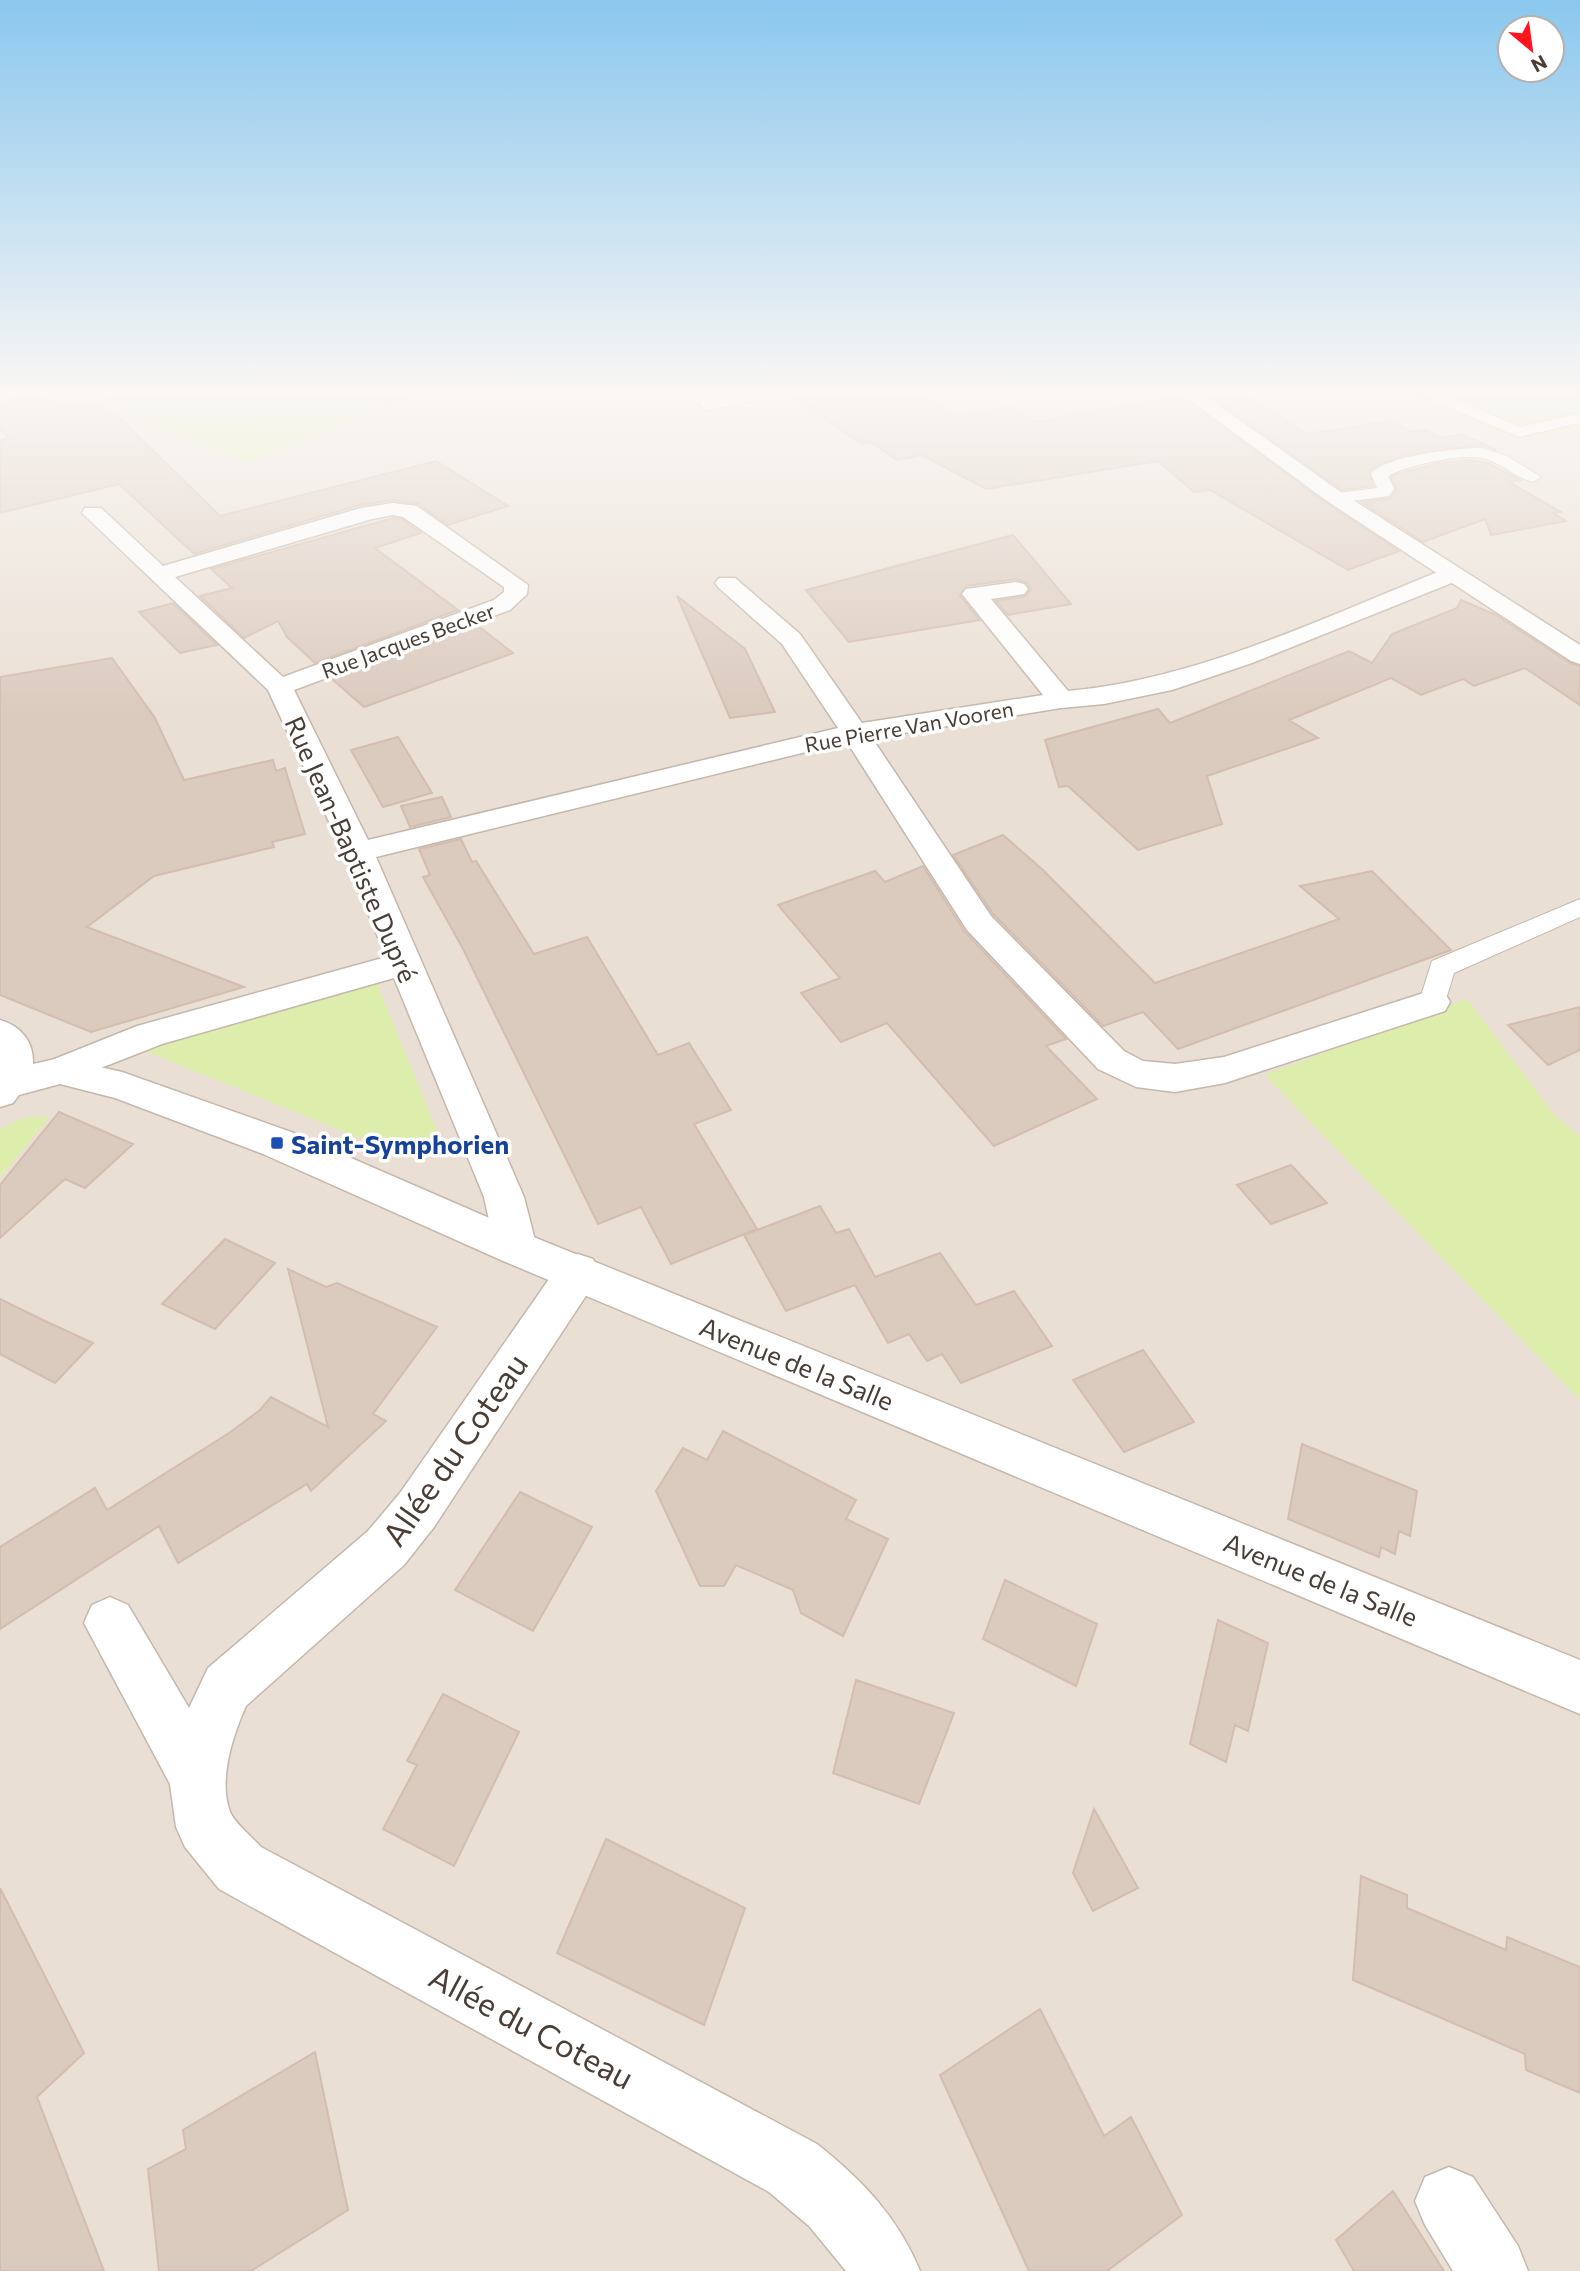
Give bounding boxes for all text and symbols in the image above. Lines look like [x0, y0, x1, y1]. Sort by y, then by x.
north arrow [1496, 14, 1566, 84]
text: N [1528, 51, 1551, 78]
street label: Rue Jacques Becker [318, 597, 498, 683]
street label: Rue Pierre Van Vooren [803, 695, 1015, 757]
street label: Rue Jean-Baptiste Dupré [279, 711, 425, 987]
place label: Saint-Symphorien [291, 1128, 509, 1159]
marker: Saint-Symphorien [269, 1135, 285, 1151]
street label: Avenue de la Salle [696, 1310, 898, 1416]
street label: Allée du Coteau [373, 1345, 535, 1553]
street label: Avenue de la Salle [1220, 1526, 1422, 1632]
street label: Allée du Coteau [423, 1955, 641, 2097]

